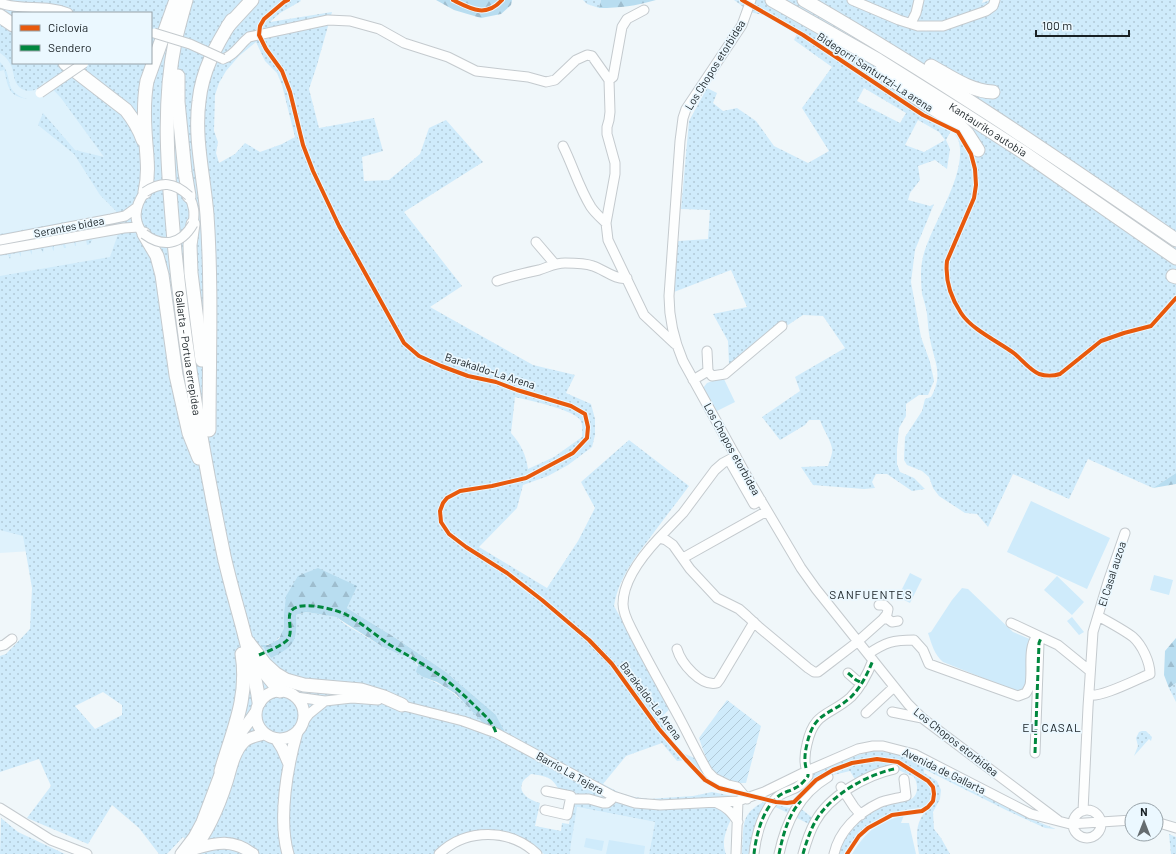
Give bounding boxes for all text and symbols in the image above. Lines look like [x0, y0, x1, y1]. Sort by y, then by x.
legend [12, 12, 152, 64]
scale bar [1036, 12, 1129, 38]
street label: Los Chopos etorbidea [682, 17, 748, 112]
text: 100 m [1042, 18, 1072, 32]
text: Ciclovía [48, 20, 88, 34]
street label: Bidegorri Santurtzi-La arena [815, 29, 936, 114]
text: Sendero [48, 40, 92, 54]
street label: Kantauriko autobia [947, 99, 1030, 159]
street label: Serantes bidea [33, 213, 105, 240]
street label: Gallarta - Portua errepidea [173, 290, 204, 416]
street label: Barakaldo-La Arena [443, 350, 537, 391]
street label: Los Chopos etorbidea [702, 400, 763, 497]
street label: El Casal auzoa [1095, 540, 1128, 608]
district label: SANFUENTES [829, 587, 913, 601]
street label: Barakaldo-La Arena [618, 659, 685, 742]
street label: Los Chopos etorbidea [911, 705, 1001, 779]
district label: EL CASAL [1022, 720, 1082, 734]
street label: Avenida de Gallarta [901, 745, 988, 796]
street label: Barrio La Tejera [534, 749, 606, 796]
north arrow [1124, 802, 1164, 842]
text: N [1140, 805, 1148, 818]

